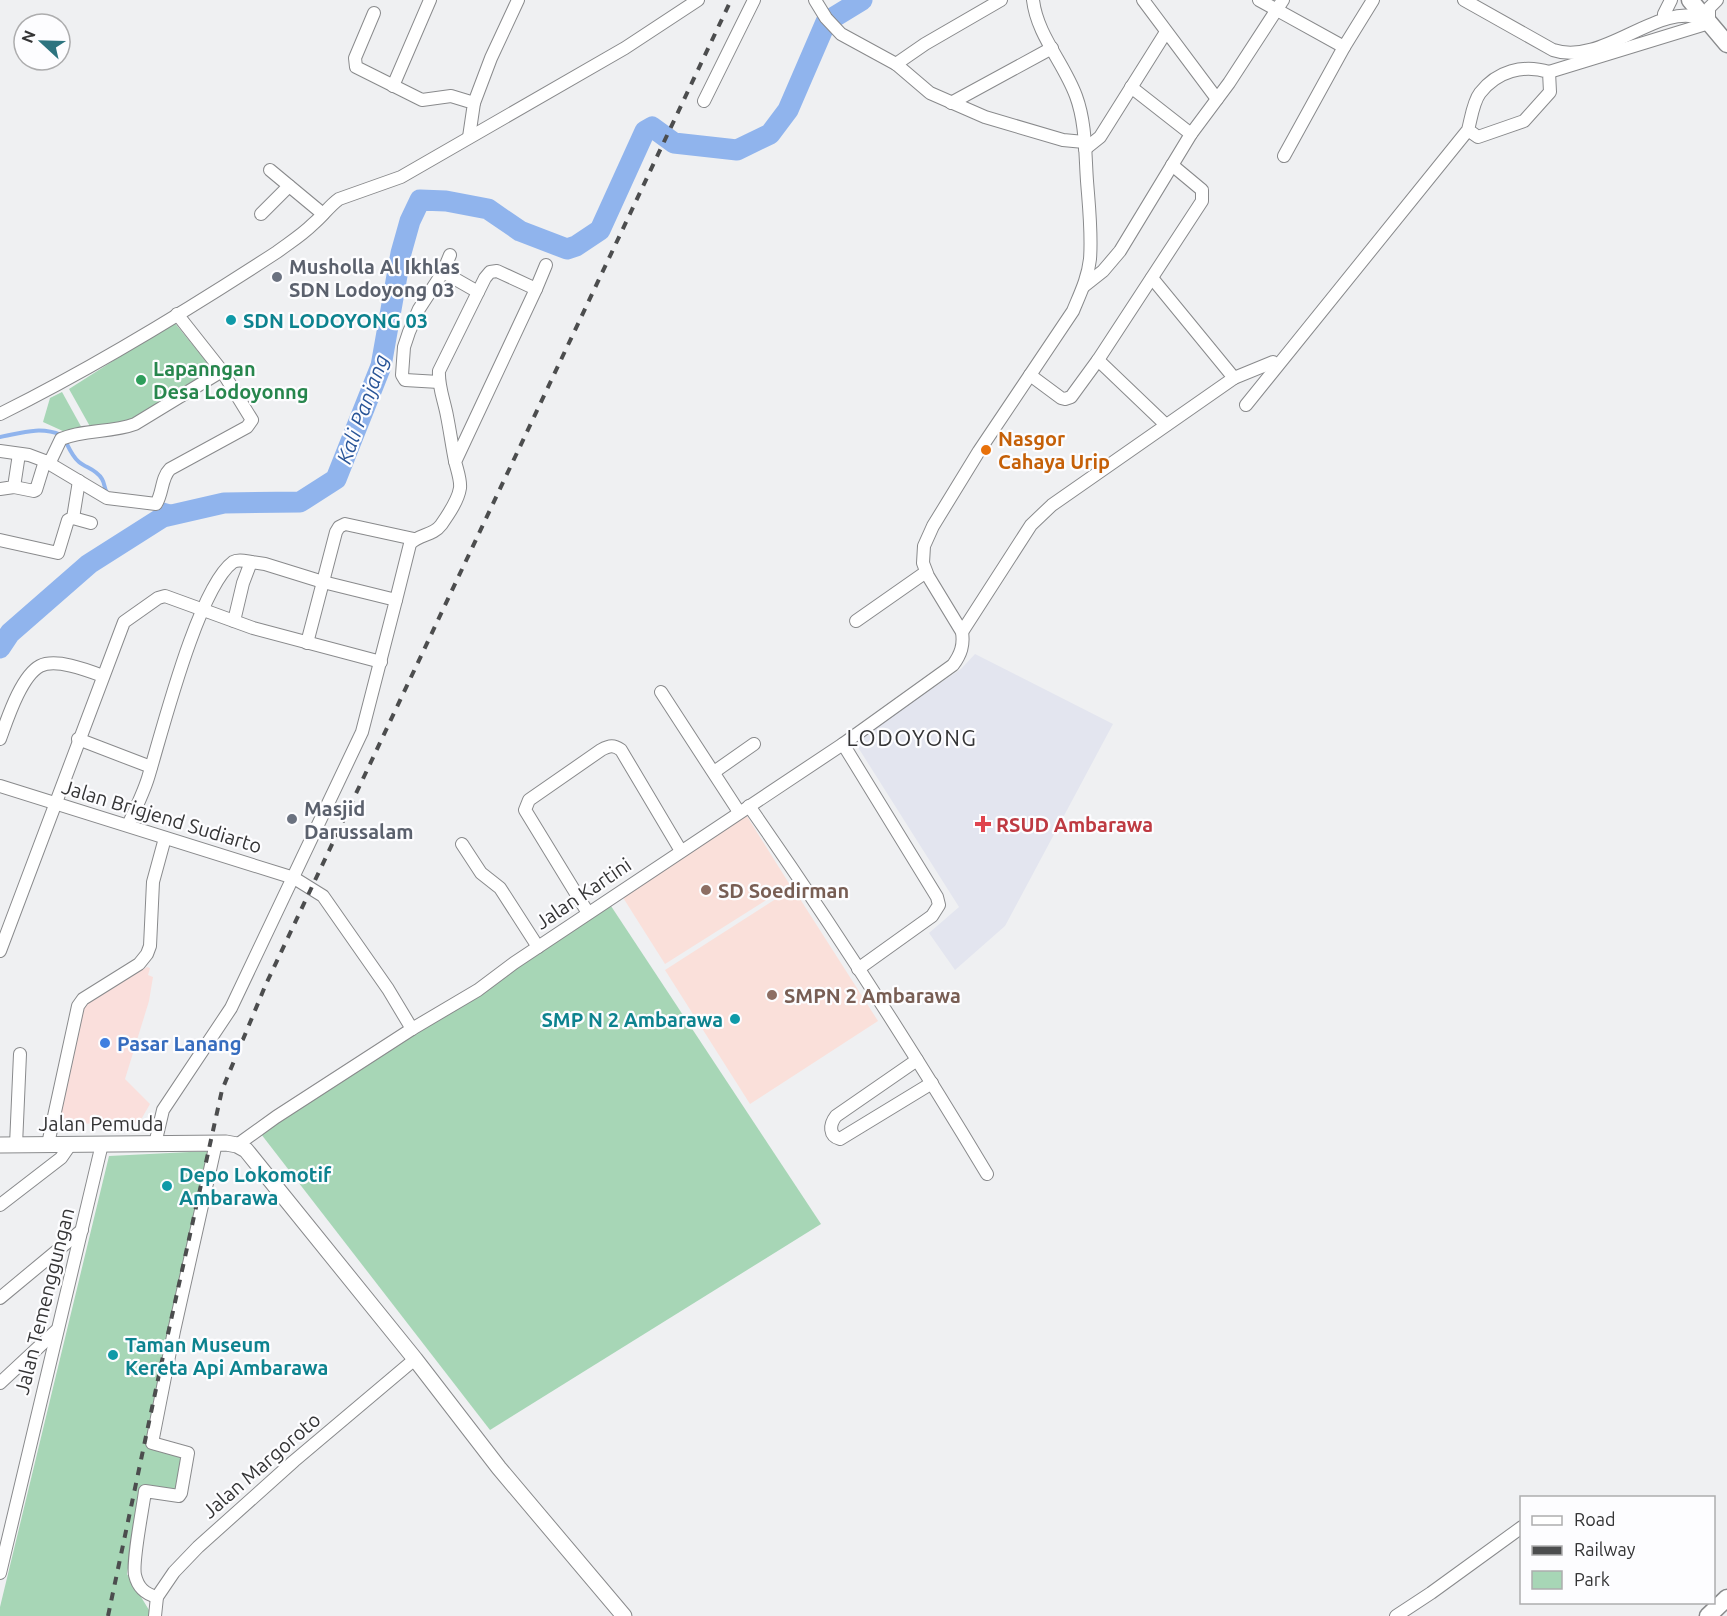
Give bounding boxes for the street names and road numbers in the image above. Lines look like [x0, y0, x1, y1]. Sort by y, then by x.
street label: Jalan Brigjend Sudiarto [59, 775, 265, 857]
street label: Jalan Kartini [531, 853, 635, 933]
street label: Jalan Pemuda [39, 1112, 163, 1135]
street label: Jalan Temenggungan [10, 1205, 78, 1397]
street label: Jalan Margoroto [197, 1407, 325, 1523]

